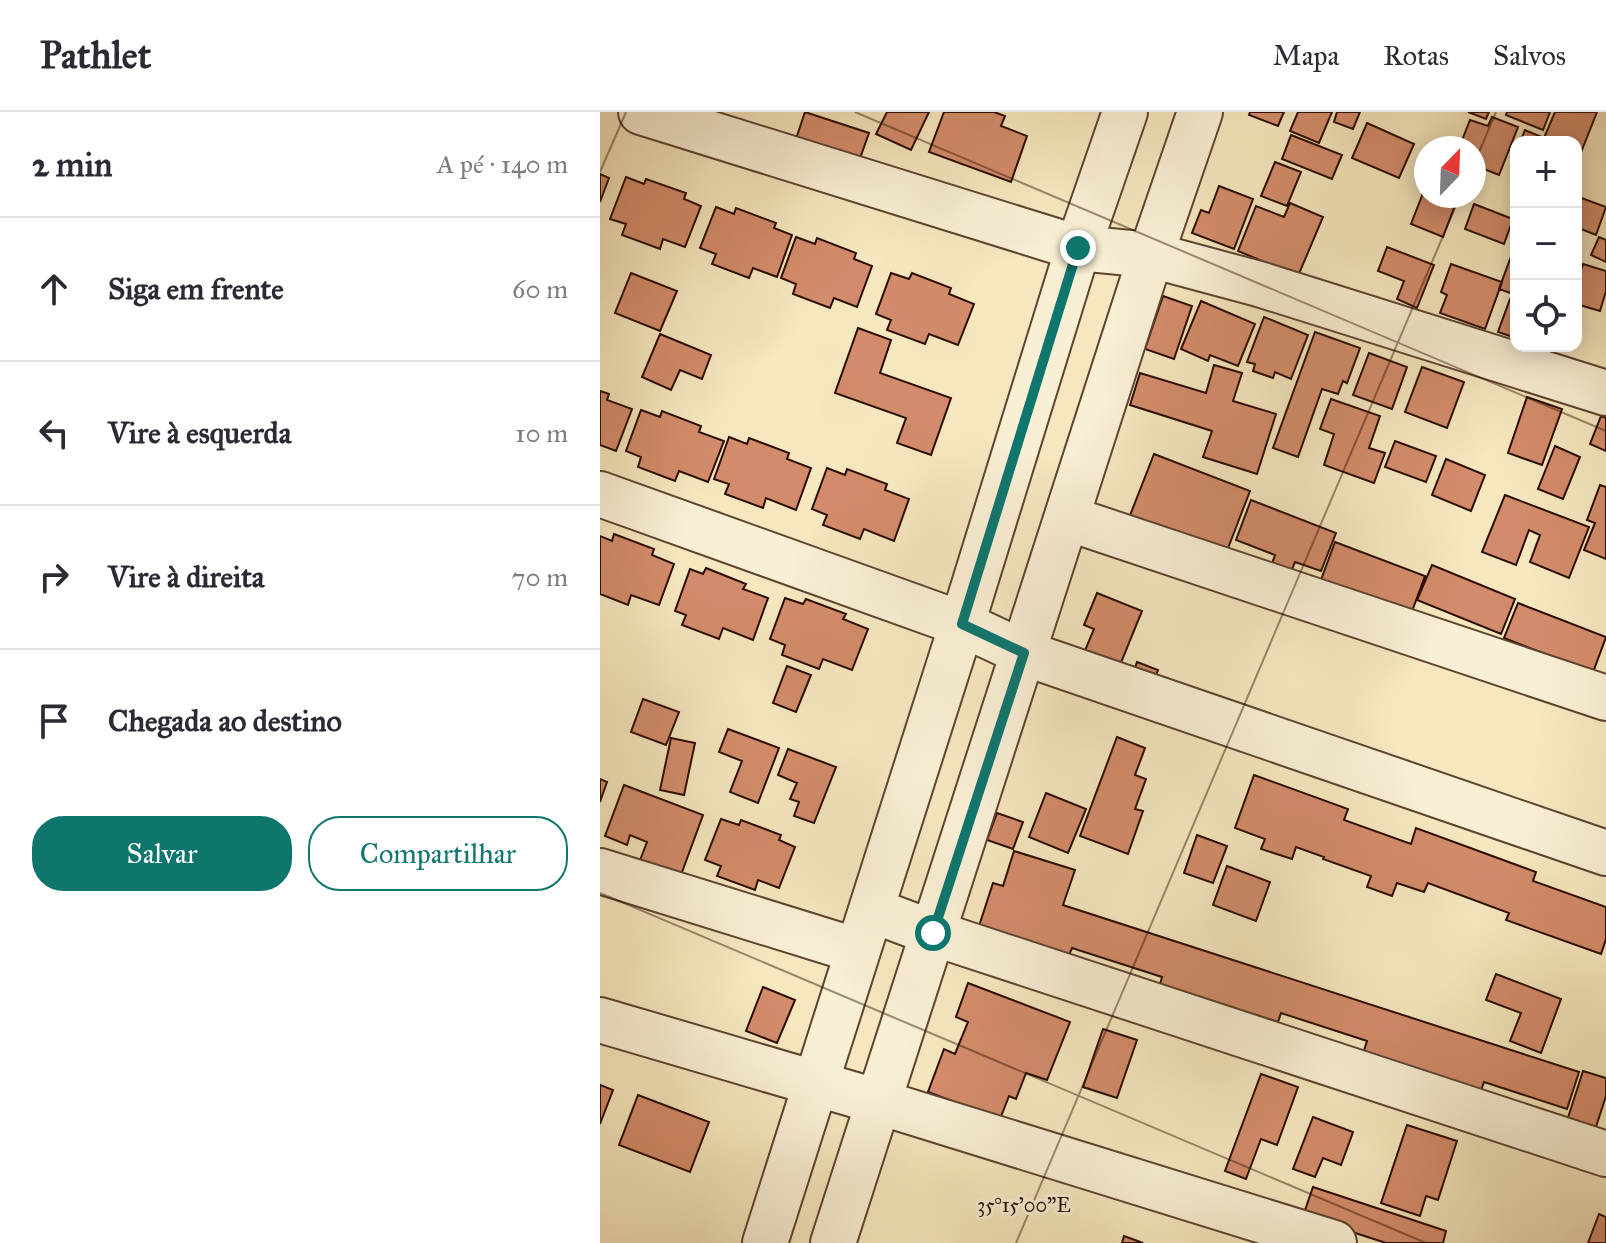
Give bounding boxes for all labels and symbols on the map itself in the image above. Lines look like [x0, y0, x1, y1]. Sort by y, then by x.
north arrow [1414, 136, 1486, 208]
route end [1060, 230, 1096, 266]
route start [915, 915, 951, 951]
text: 35°15'00"E [977, 1193, 1071, 1217]

